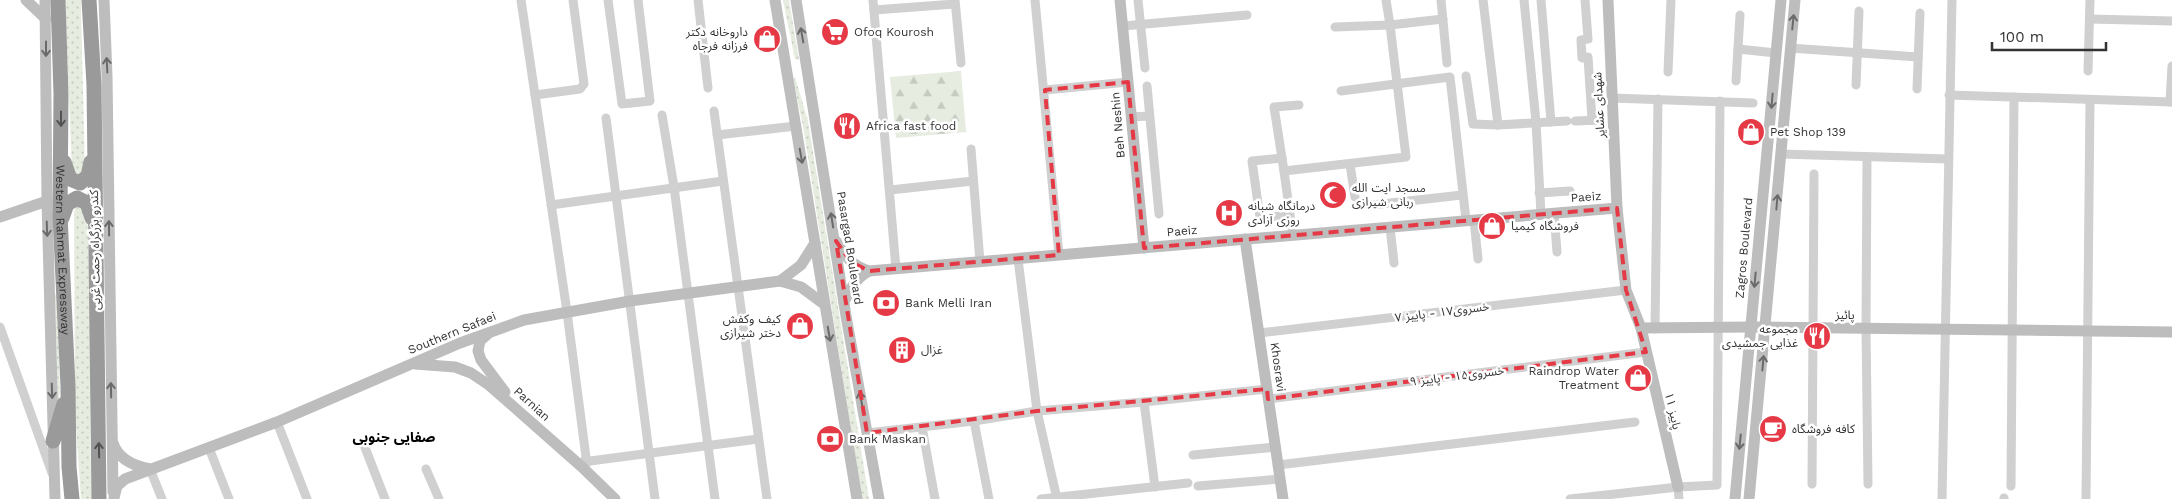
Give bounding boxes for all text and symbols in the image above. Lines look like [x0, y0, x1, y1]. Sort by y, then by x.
one-way arrow [1788, 15, 1798, 31]
supermarket icon: Ofoq Kourosh [820, 17, 850, 47]
scale bar [1992, 20, 2106, 52]
shop icon: داروخانه دکتر فرزانه فرجاه [752, 24, 782, 54]
place label: داروخانه دکتر فرزانه فرجاه [685, 25, 748, 53]
place label: Ofoq Kourosh [854, 25, 934, 39]
one-way arrow [796, 27, 806, 43]
text: 100 m [2000, 28, 2044, 46]
one-way arrow [41, 40, 51, 56]
one-way arrow [102, 58, 111, 74]
street label: شهدای عشایر [1590, 72, 1608, 139]
street label: Beh Neshin [1108, 91, 1128, 159]
one-way arrow [1767, 93, 1777, 109]
one-way arrow [56, 110, 66, 126]
restaurant icon: Africa fast food [832, 111, 862, 141]
shop icon: Pet Shop 139 [1736, 117, 1766, 147]
place label: Africa fast food [866, 119, 956, 133]
place label: Pet Shop 139 [1770, 125, 1846, 139]
one-way arrow [796, 147, 806, 163]
street label: Western Rahmat Expressway [53, 165, 73, 336]
mosque icon: مسجد ایت الله ربانی شیرازی [1318, 180, 1348, 210]
place label: مسجد ایت الله ربانی شیرازی [1352, 181, 1426, 209]
street label: کندرو بزرگراه رحمت غربی [87, 189, 103, 310]
street label: Paeiz [1570, 189, 1602, 205]
street label: Pasargad Boulevard [834, 190, 866, 306]
one-way arrow [1772, 194, 1781, 210]
street label: Zagros Boulevard [1733, 197, 1755, 299]
hospital icon: درمانگاه شبانه روزی آزادی [1214, 198, 1244, 228]
place label: درمانگاه شبانه روزی آزادی [1248, 199, 1316, 227]
shop icon: فروشگاه کیمیا [1477, 211, 1507, 241]
one-way arrow [827, 212, 837, 228]
place label: فروشگاه کیمیا [1511, 219, 1579, 233]
one-way arrow [43, 220, 52, 236]
one-way arrow [104, 220, 114, 236]
street label: Paeiz [1166, 223, 1198, 239]
one-way arrow [1750, 272, 1760, 288]
bank icon: Bank Melli Iran [871, 288, 901, 318]
place label: Bank Melli Iran [905, 296, 992, 310]
street label: خسروى۱۷ - پاییز ۷ [1394, 299, 1490, 326]
street label: پائیز [1834, 308, 1855, 323]
street label: Southern Safaei [406, 309, 498, 357]
shop icon: کیف وکفش دختر شیرازی [785, 311, 815, 341]
place label: کیف وکفش دختر شیرازی [720, 312, 782, 340]
restaurant icon: مجموعه غذایی جمشیدی [1802, 321, 1832, 351]
place label: مجموعه غذایی جمشیدی [1722, 322, 1798, 350]
one-way arrow [824, 325, 834, 341]
building icon: غزال [887, 335, 917, 365]
street label: Khosravi [1268, 341, 1288, 393]
place label: غزال [921, 343, 943, 357]
one-way arrow [1758, 356, 1767, 372]
street label: خسروى۱۵ - پاییز ۹ [1409, 363, 1505, 390]
shop icon: Raindrop Water Treatment [1623, 363, 1653, 393]
place label: Raindrop Water Treatment [1528, 364, 1619, 392]
one-way arrow [47, 382, 57, 399]
one-way arrow [106, 383, 116, 399]
street label: Parnian [511, 384, 553, 424]
street label: پاییز ۱۱ [1661, 391, 1684, 431]
one-way arrow [856, 392, 865, 408]
cafe icon: کافه فروشگاه [1758, 414, 1788, 444]
place label: کافه فروشگاه [1792, 422, 1856, 436]
bank icon: Bank Maskan [815, 424, 845, 454]
district label: صفایی جنوبی [353, 429, 436, 445]
place label: Bank Maskan [849, 432, 926, 446]
one-way arrow [1735, 434, 1745, 450]
one-way arrow [94, 443, 103, 459]

